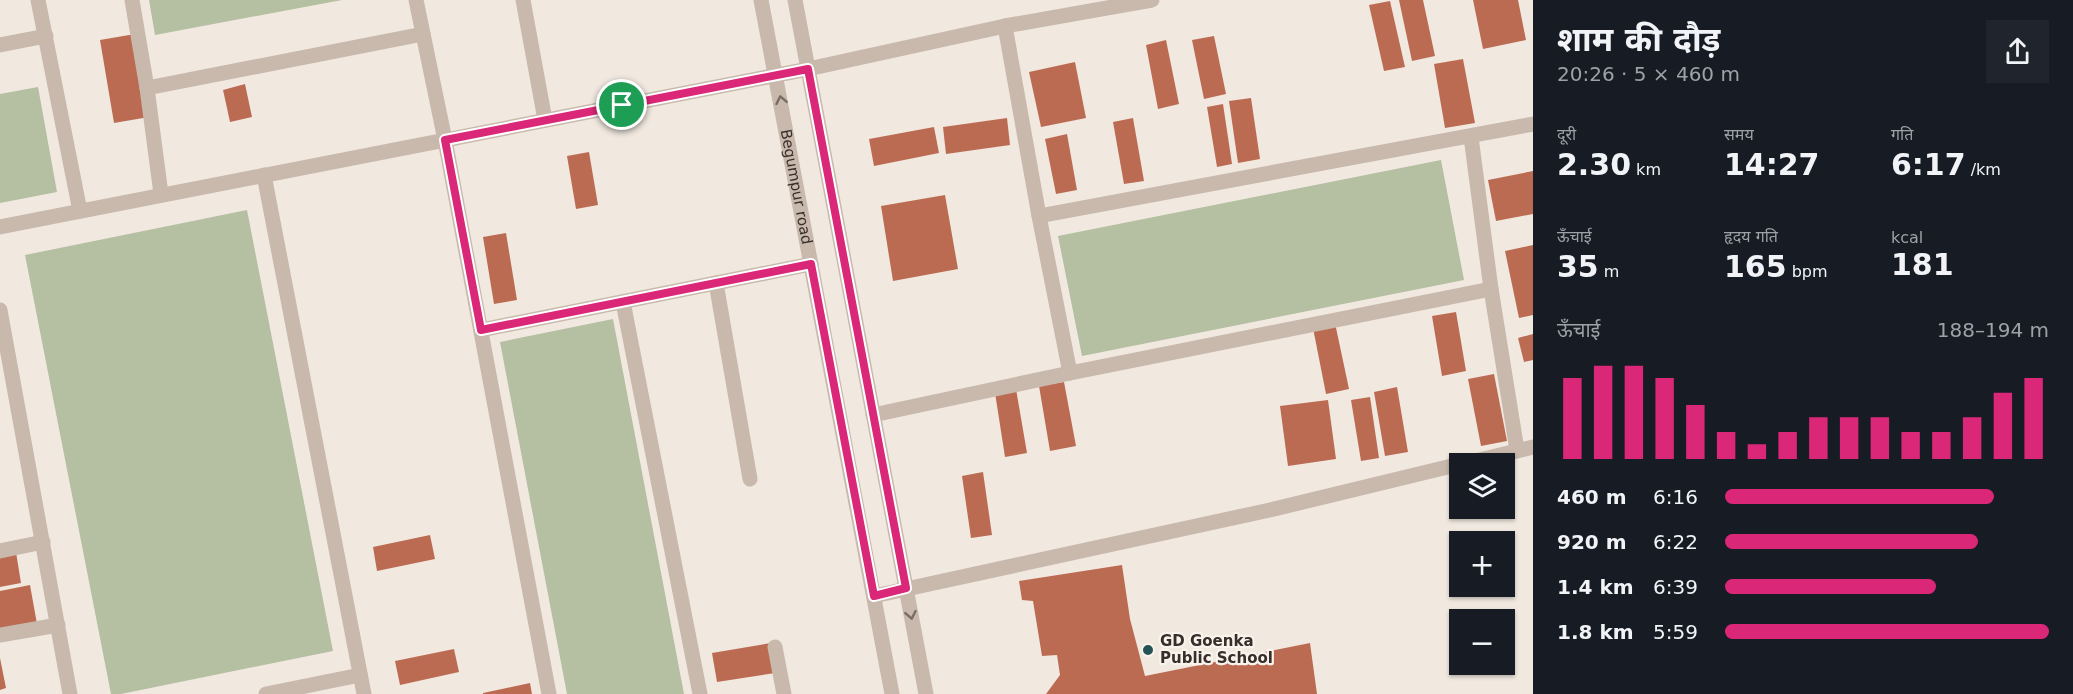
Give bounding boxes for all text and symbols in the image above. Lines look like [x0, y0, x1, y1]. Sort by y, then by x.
text: शाम की दौड़ [1557, 20, 1720, 59]
button: share [1986, 20, 2049, 83]
text: 20:26 · 5 × 460 m [1557, 62, 1740, 86]
pin [596, 79, 647, 130]
icon: arrive [605, 88, 638, 121]
one-way arrow [775, 95, 788, 105]
text: दूरी [1557, 125, 1576, 144]
text: समय [1724, 125, 1754, 144]
text: गति [1891, 125, 1913, 144]
street label: Begumpur road [777, 128, 816, 246]
text: 2.30 [1557, 147, 1631, 182]
text: 14:27 [1724, 147, 1820, 182]
text: 6:17 [1891, 147, 1966, 182]
text: km [1631, 160, 1661, 179]
text: /km [1966, 160, 2001, 179]
text: ऊँचाई [1557, 227, 1592, 246]
text: हृदय गति [1724, 227, 1778, 246]
text: kcal [1891, 228, 1923, 247]
text: 181 [1891, 247, 1954, 282]
text: 35 [1557, 249, 1599, 284]
text: 165 [1724, 249, 1787, 284]
text: m [1599, 262, 1619, 281]
text: bpm [1787, 262, 1828, 281]
text: ऊँचाई [1557, 318, 1600, 342]
text: 188–194 m [1937, 318, 2049, 342]
map controls [1449, 453, 1515, 675]
button: layers [1449, 453, 1515, 519]
text: 460 m [1557, 485, 1627, 509]
text: 6:16 [1653, 485, 1698, 509]
text: 920 m [1557, 530, 1627, 554]
text: 6:22 [1653, 530, 1698, 554]
button: + [1449, 531, 1515, 597]
text: 1.4 km [1557, 575, 1634, 599]
text: 6:39 [1653, 575, 1698, 599]
one-way arrow [904, 609, 917, 619]
button: − [1449, 609, 1515, 675]
text: 1.8 km [1557, 620, 1634, 644]
text: 5:59 [1653, 620, 1698, 644]
place label: GD Goenka Public School [1160, 632, 1273, 667]
marker: GD Goenka Public School [1141, 643, 1155, 657]

